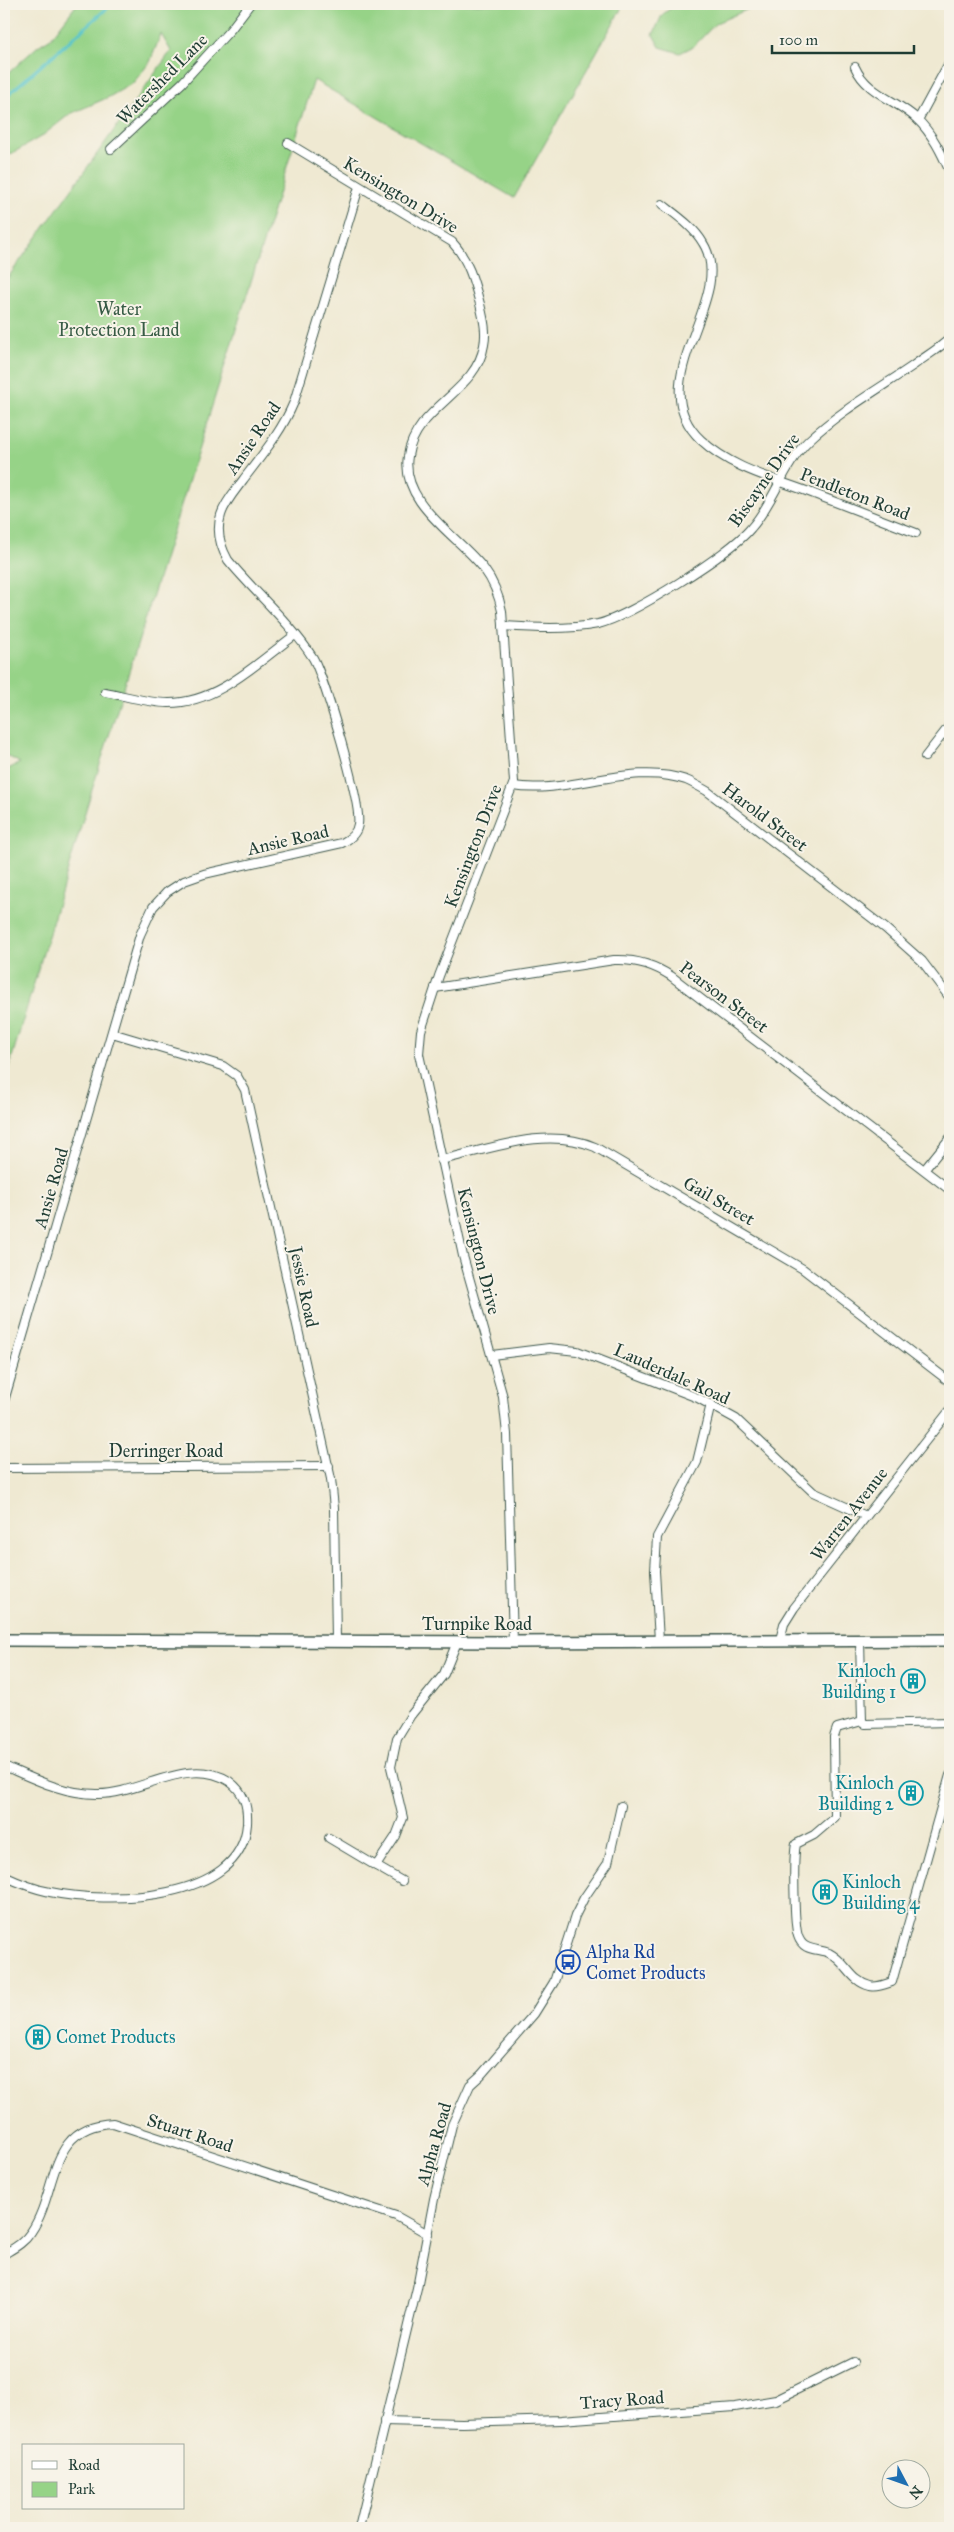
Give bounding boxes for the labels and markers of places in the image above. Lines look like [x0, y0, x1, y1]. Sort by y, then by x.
place label: Kinloch Building 1 [822, 1660, 896, 1704]
building icon: Kinloch Building 1 [900, 1668, 926, 1694]
place label: Kinloch Building 2 [818, 1772, 894, 1816]
building icon: Kinloch Building 2 [898, 1780, 924, 1806]
place label: Kinloch Building 4 [842, 1871, 920, 1915]
building icon: Kinloch Building 4 [812, 1879, 838, 1905]
place label: Alpha Rd Comet Products [585, 1941, 705, 1984]
bus stop icon: Alpha Rd Comet Products [555, 1949, 581, 1975]
building icon: Comet Products [25, 2024, 51, 2050]
place label: Comet Products [56, 2026, 175, 2048]

